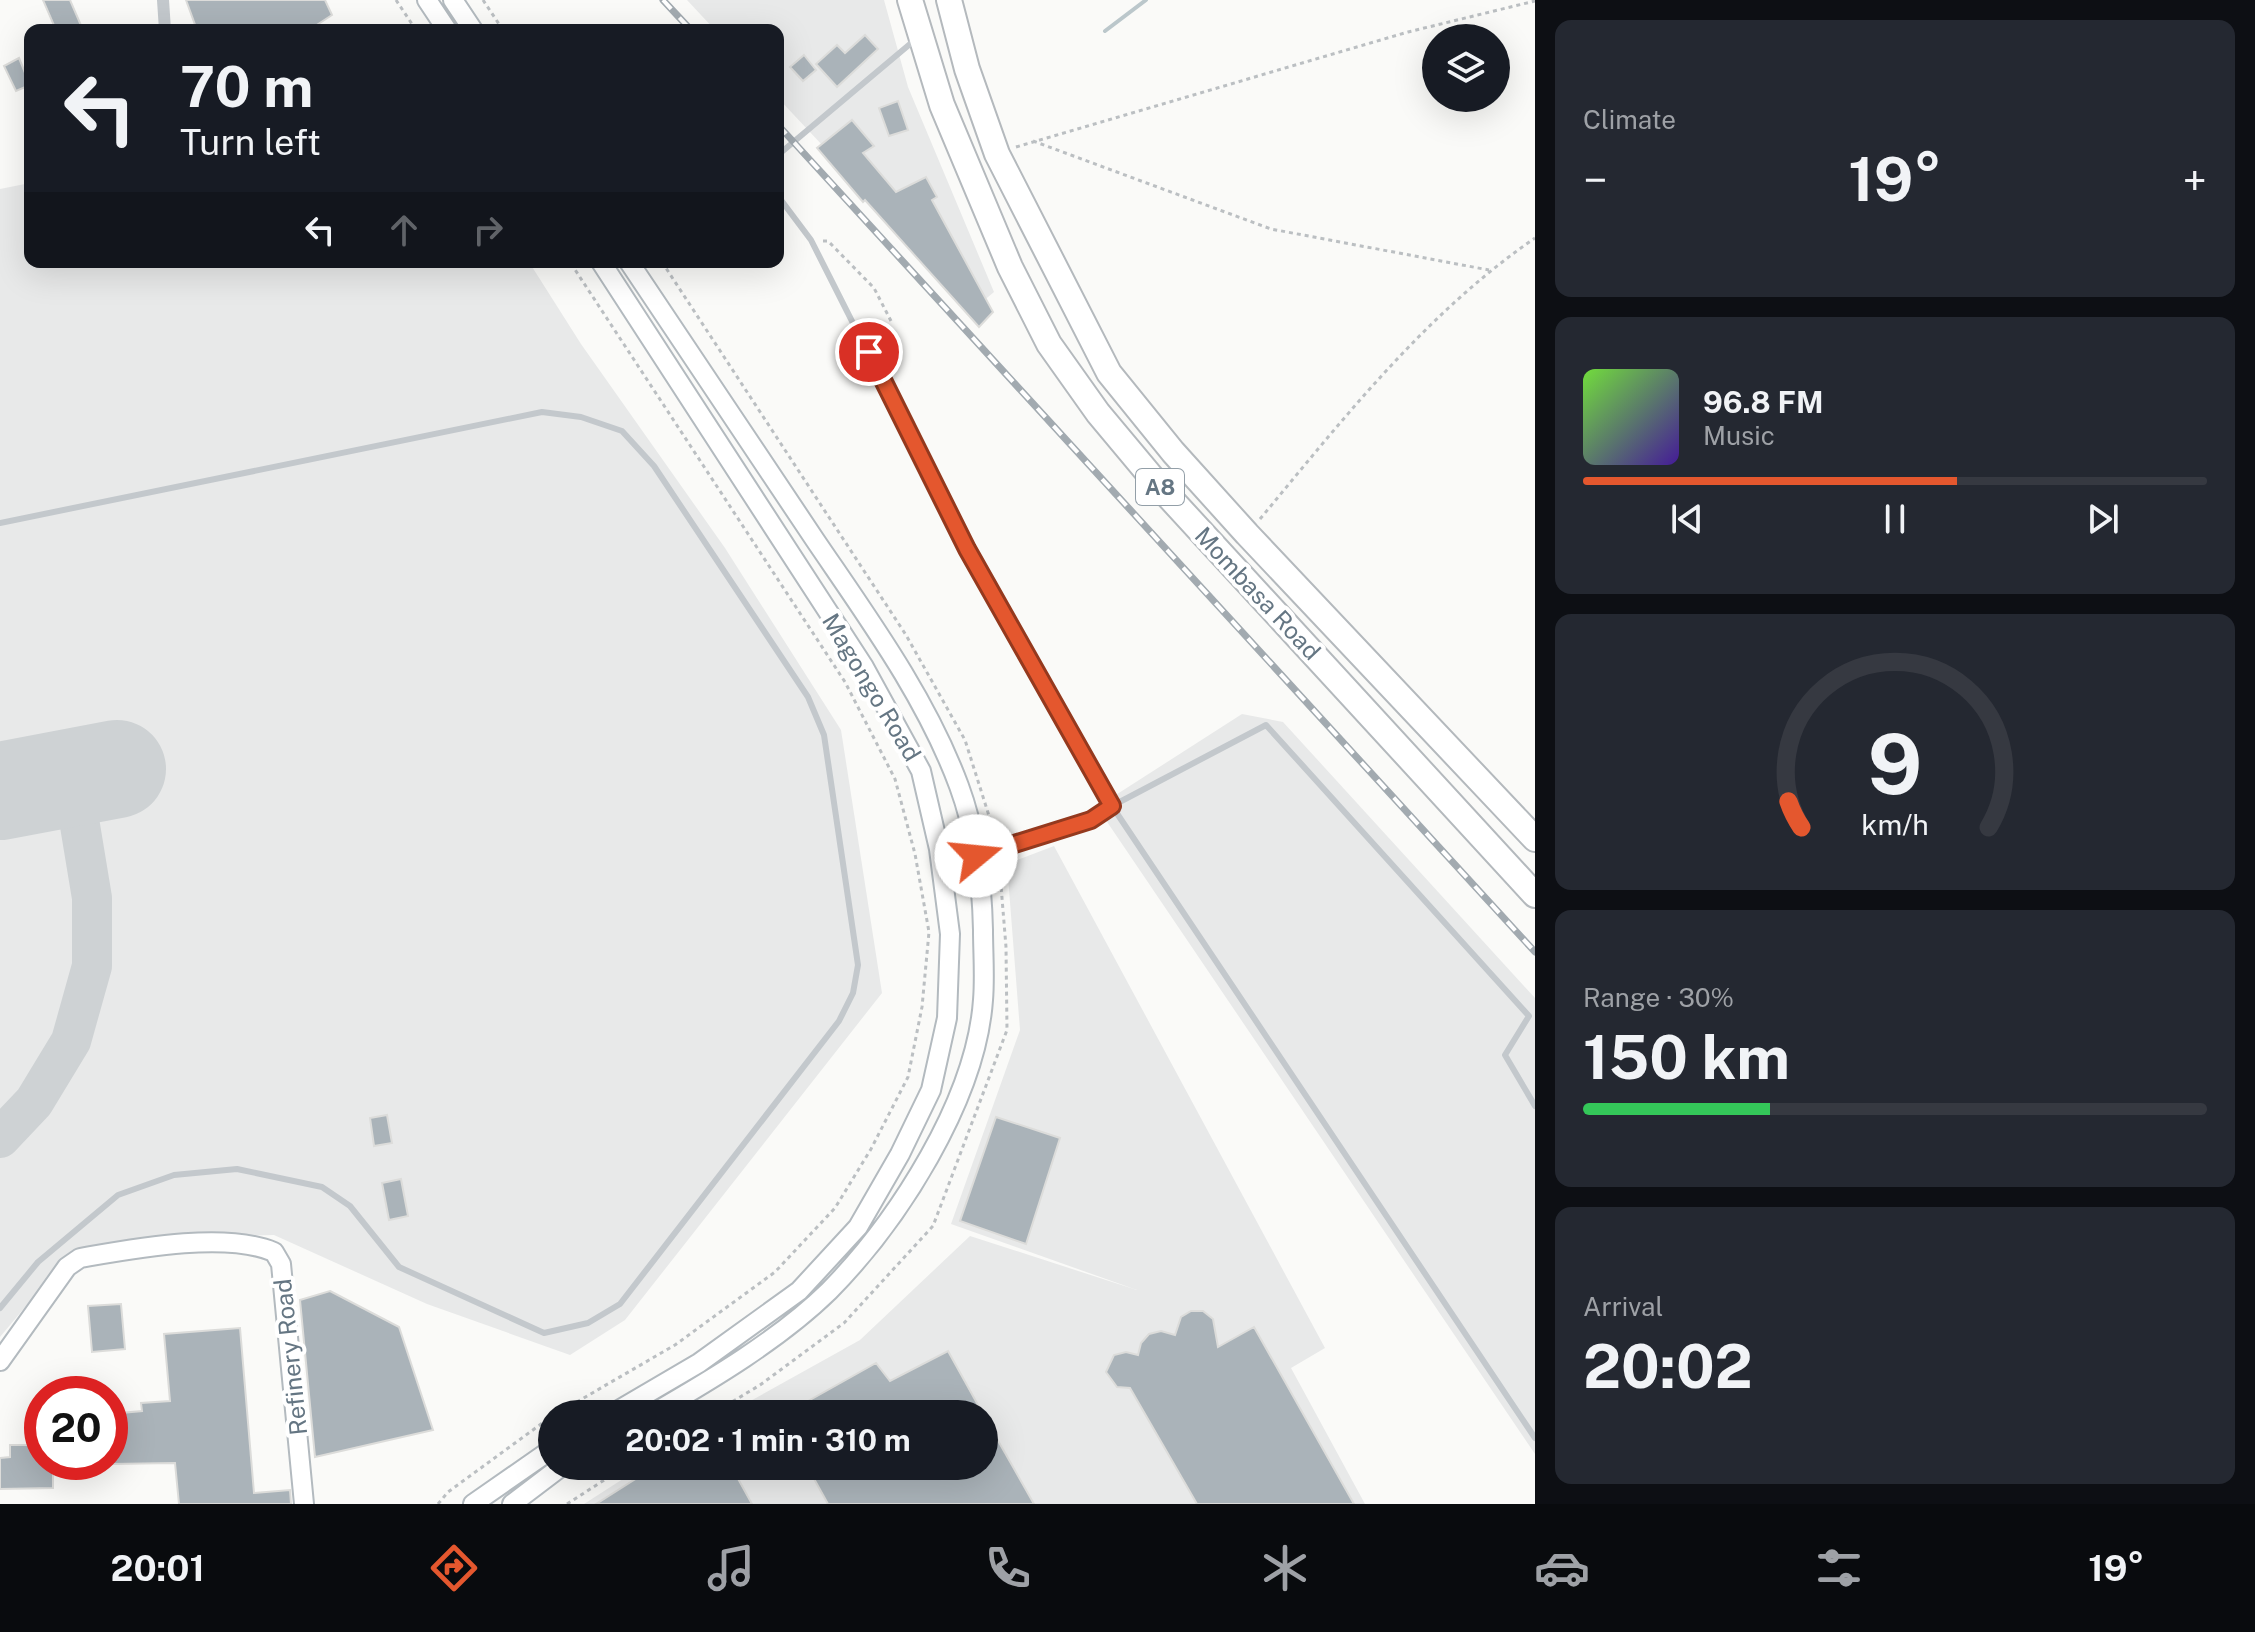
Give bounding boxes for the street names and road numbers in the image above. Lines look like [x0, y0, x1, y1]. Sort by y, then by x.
road number: A8 [1136, 469, 1184, 505]
street label: Mombasa Road [1189, 521, 1327, 665]
street label: Magongo Road [817, 608, 927, 766]
street label: Refinery Road [268, 1277, 312, 1437]

